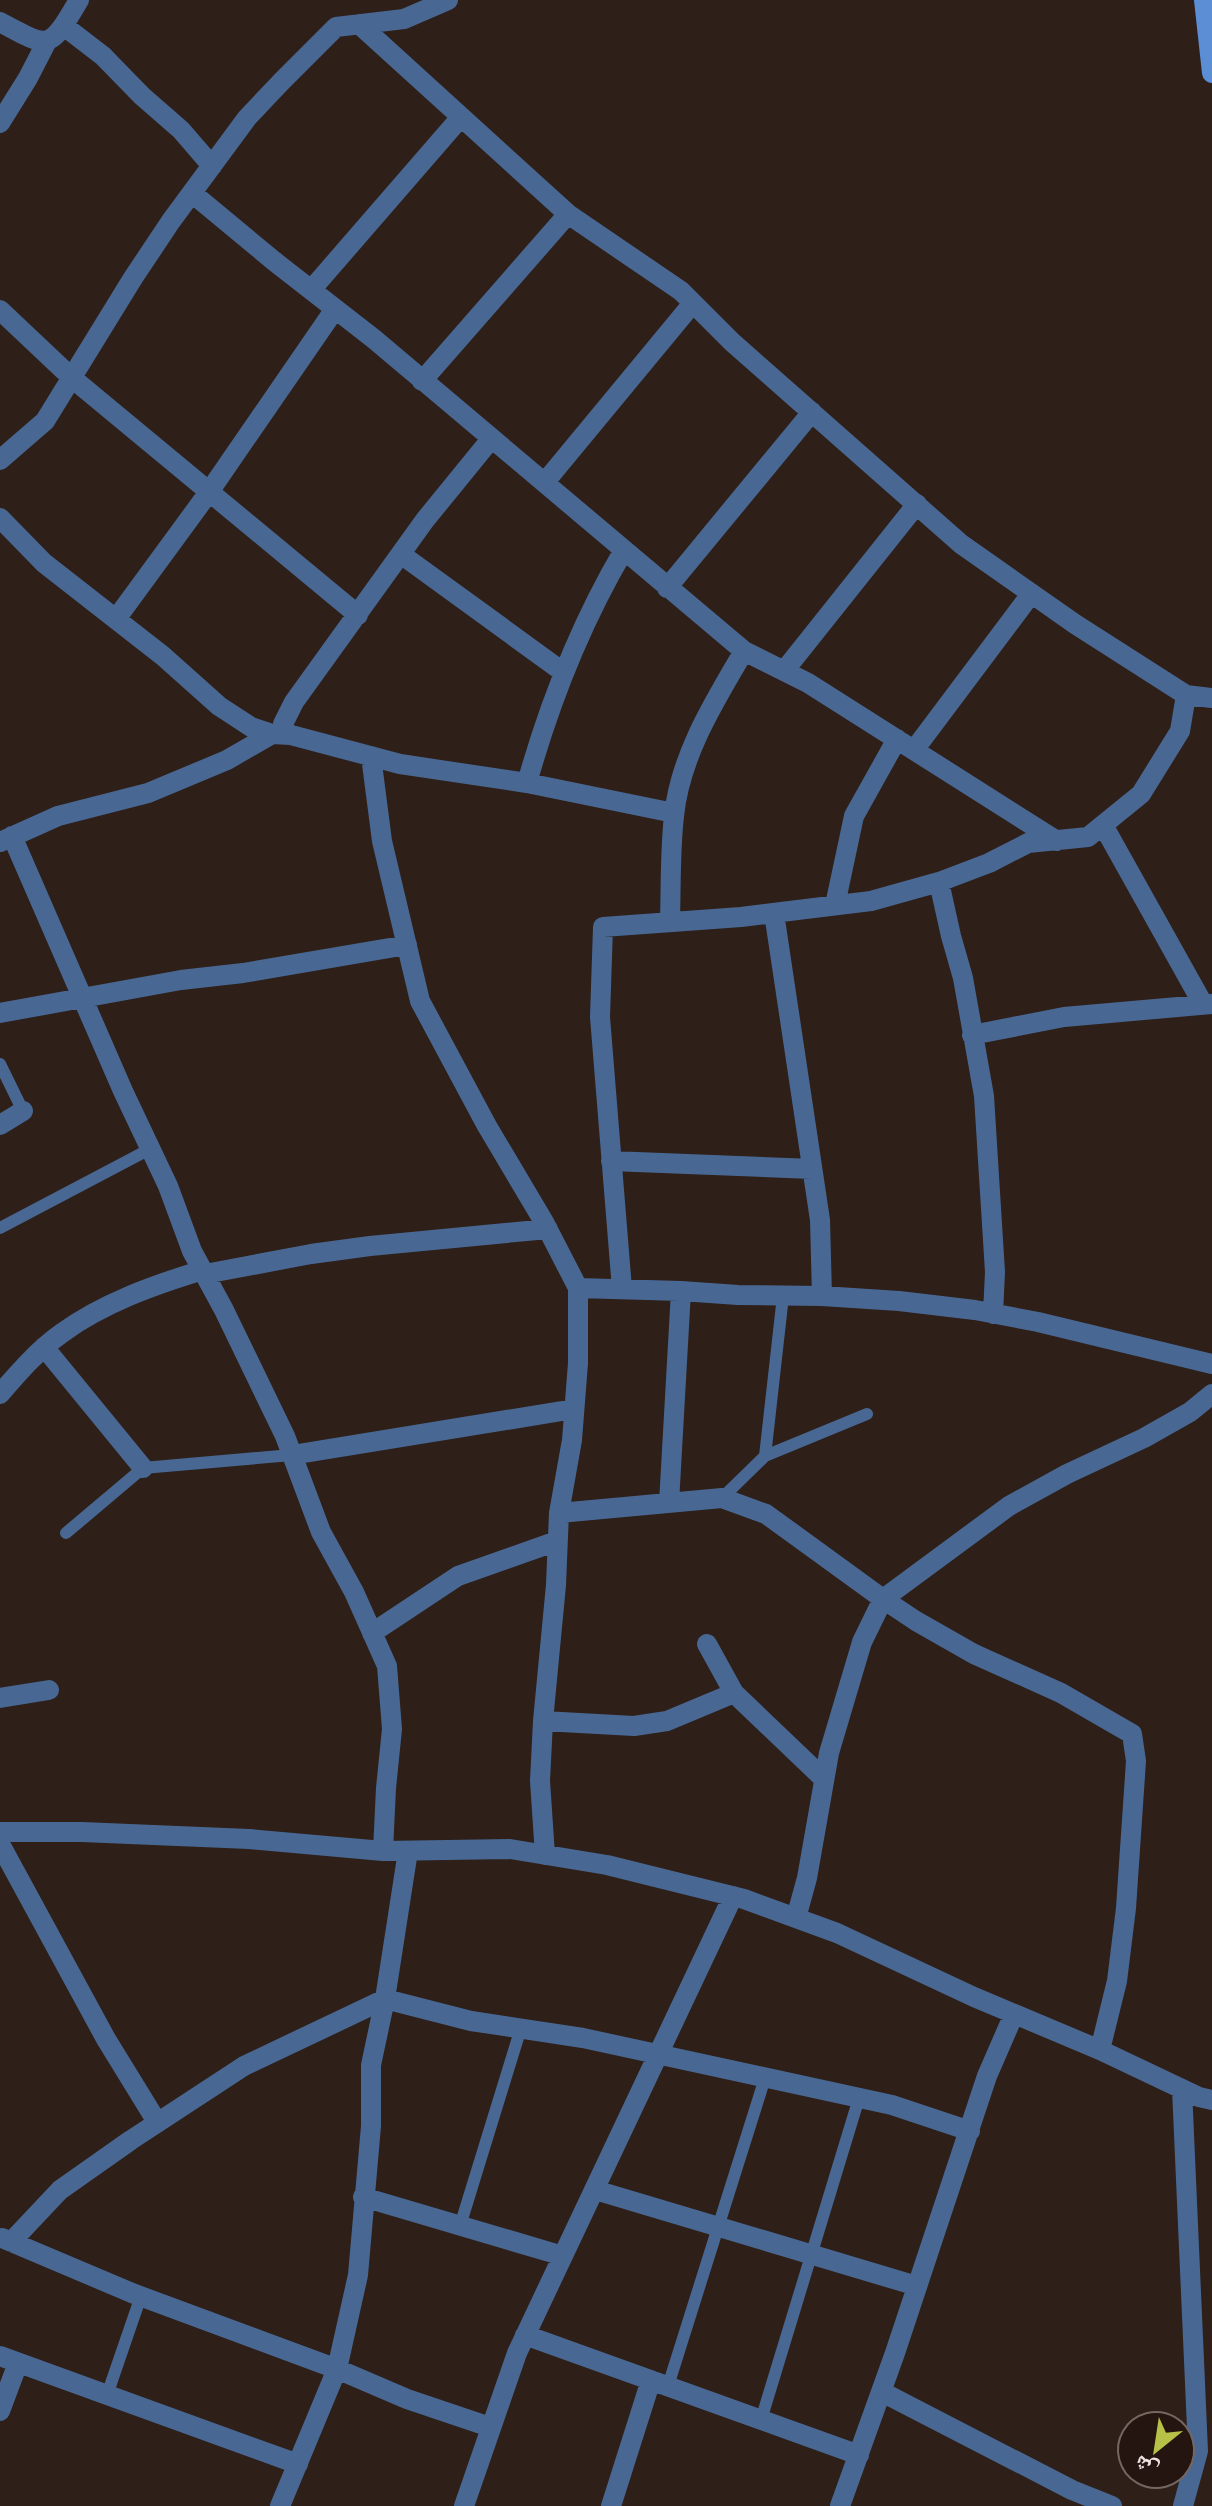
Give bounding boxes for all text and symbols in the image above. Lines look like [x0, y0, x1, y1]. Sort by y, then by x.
north arrow [1116, 2410, 1196, 2490]
text: ش [1129, 2449, 1163, 2484]

